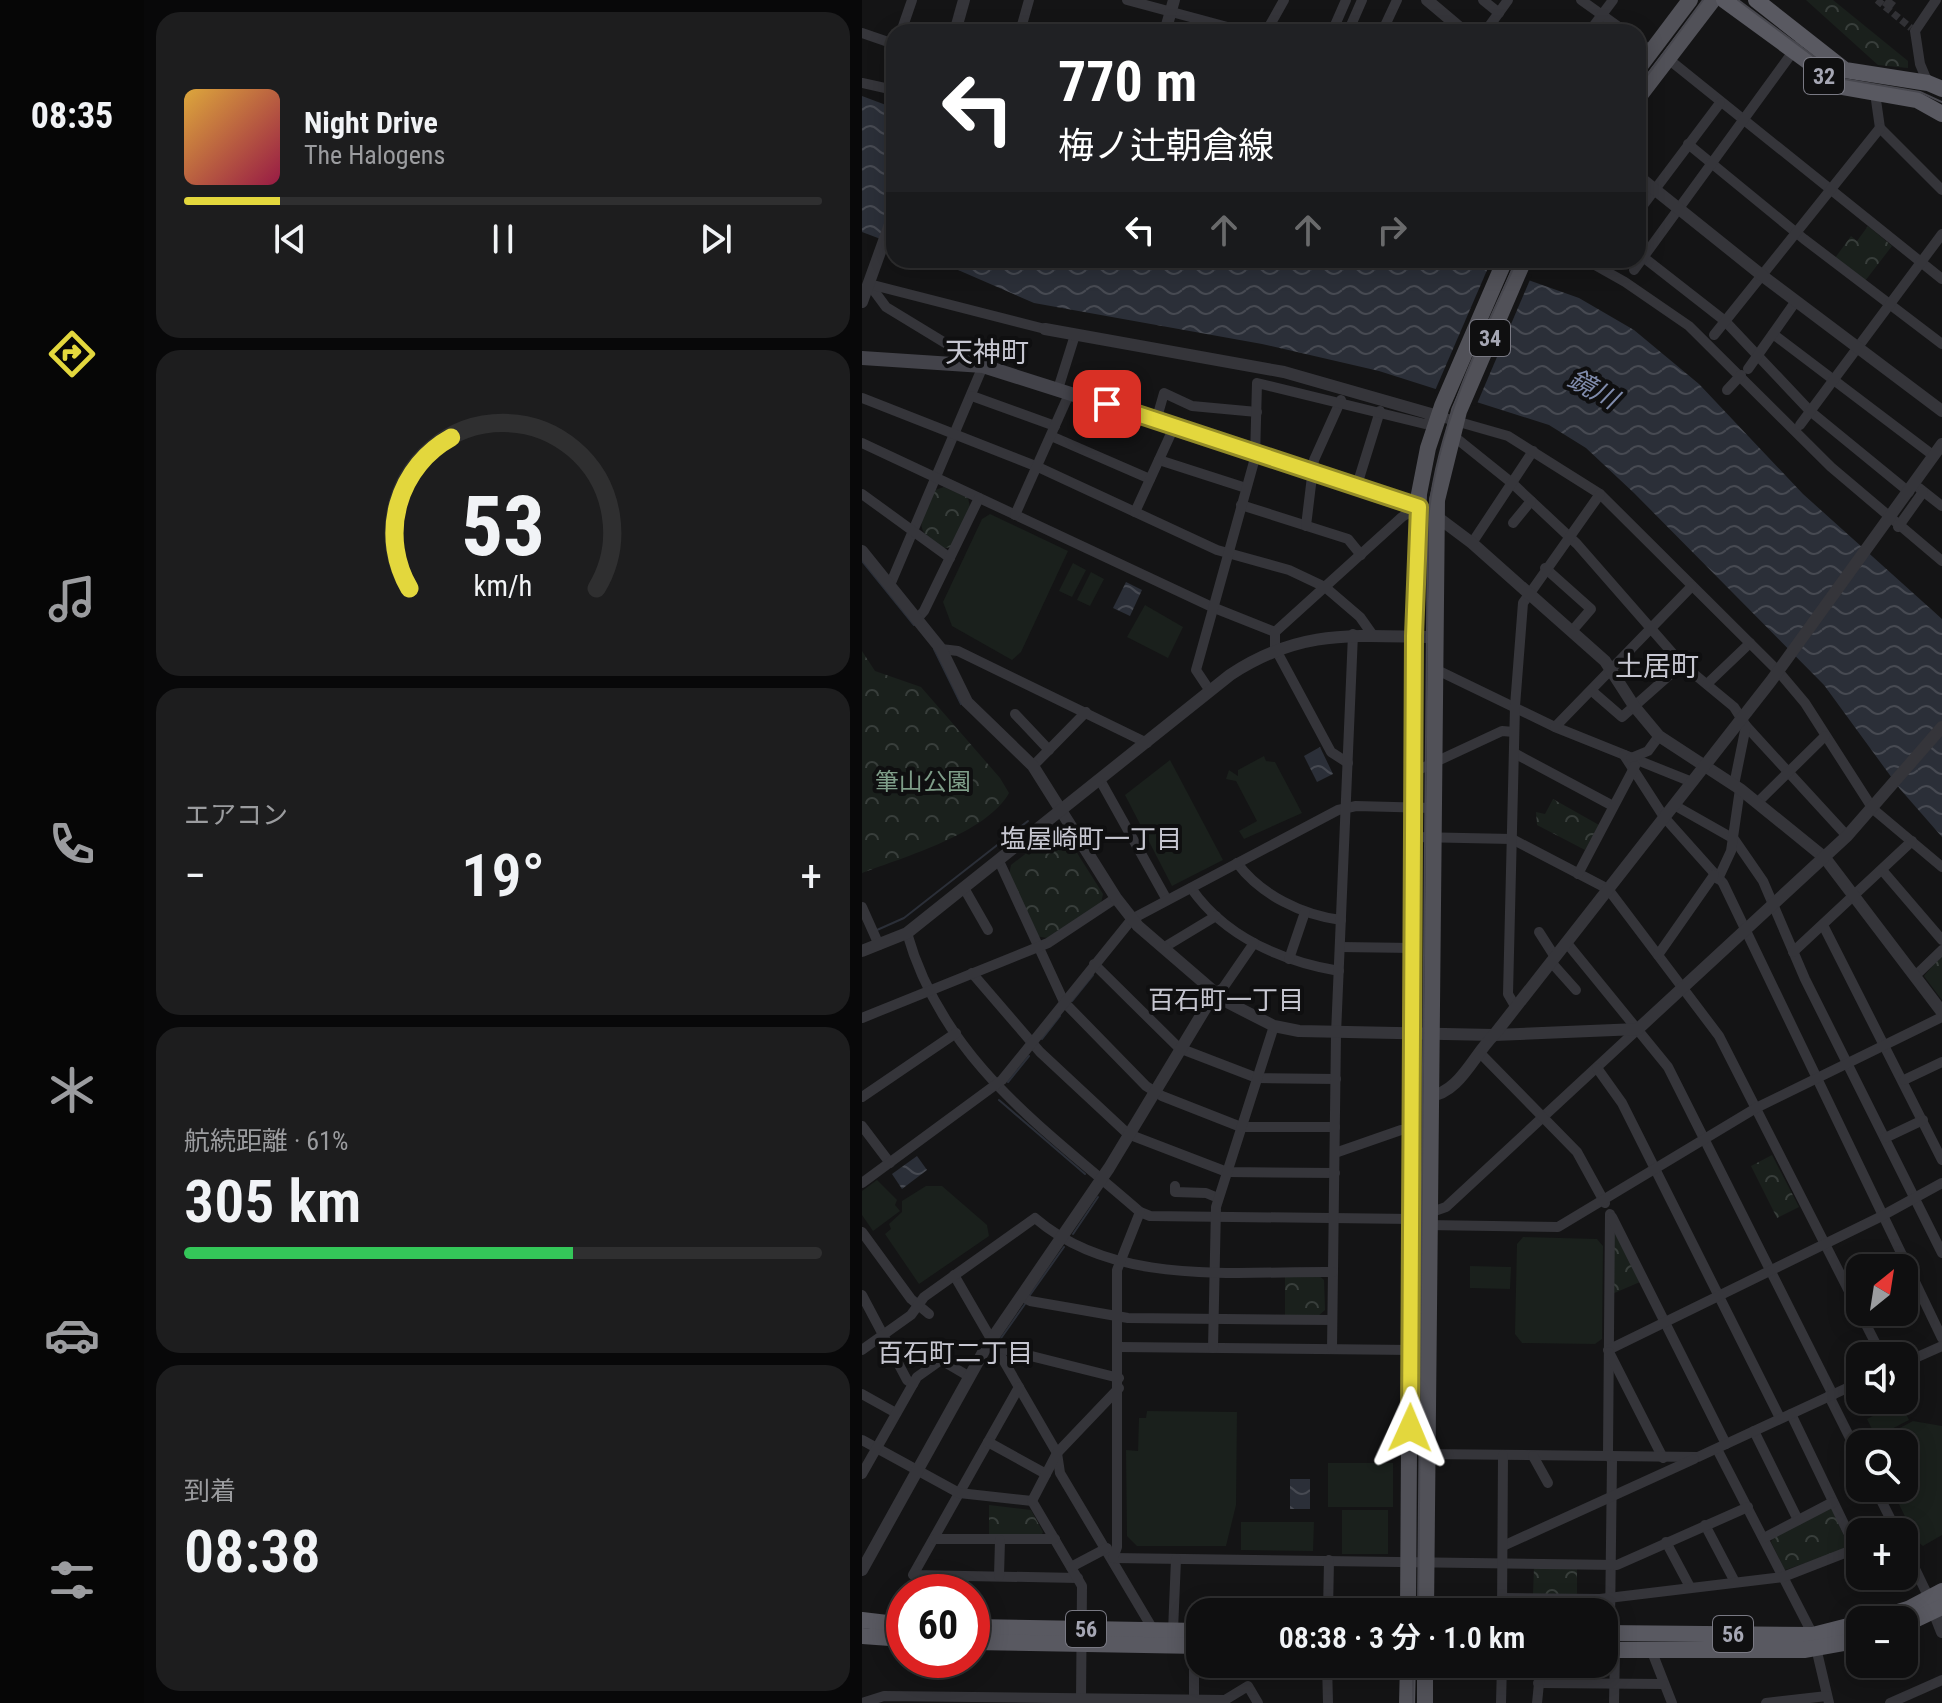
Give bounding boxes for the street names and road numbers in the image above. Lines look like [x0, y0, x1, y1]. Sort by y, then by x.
road number: 32 [1804, 58, 1844, 94]
road number: 34 [1470, 320, 1510, 356]
road number: 56 [1066, 1611, 1106, 1647]
road number: 56 [1713, 1616, 1753, 1652]

